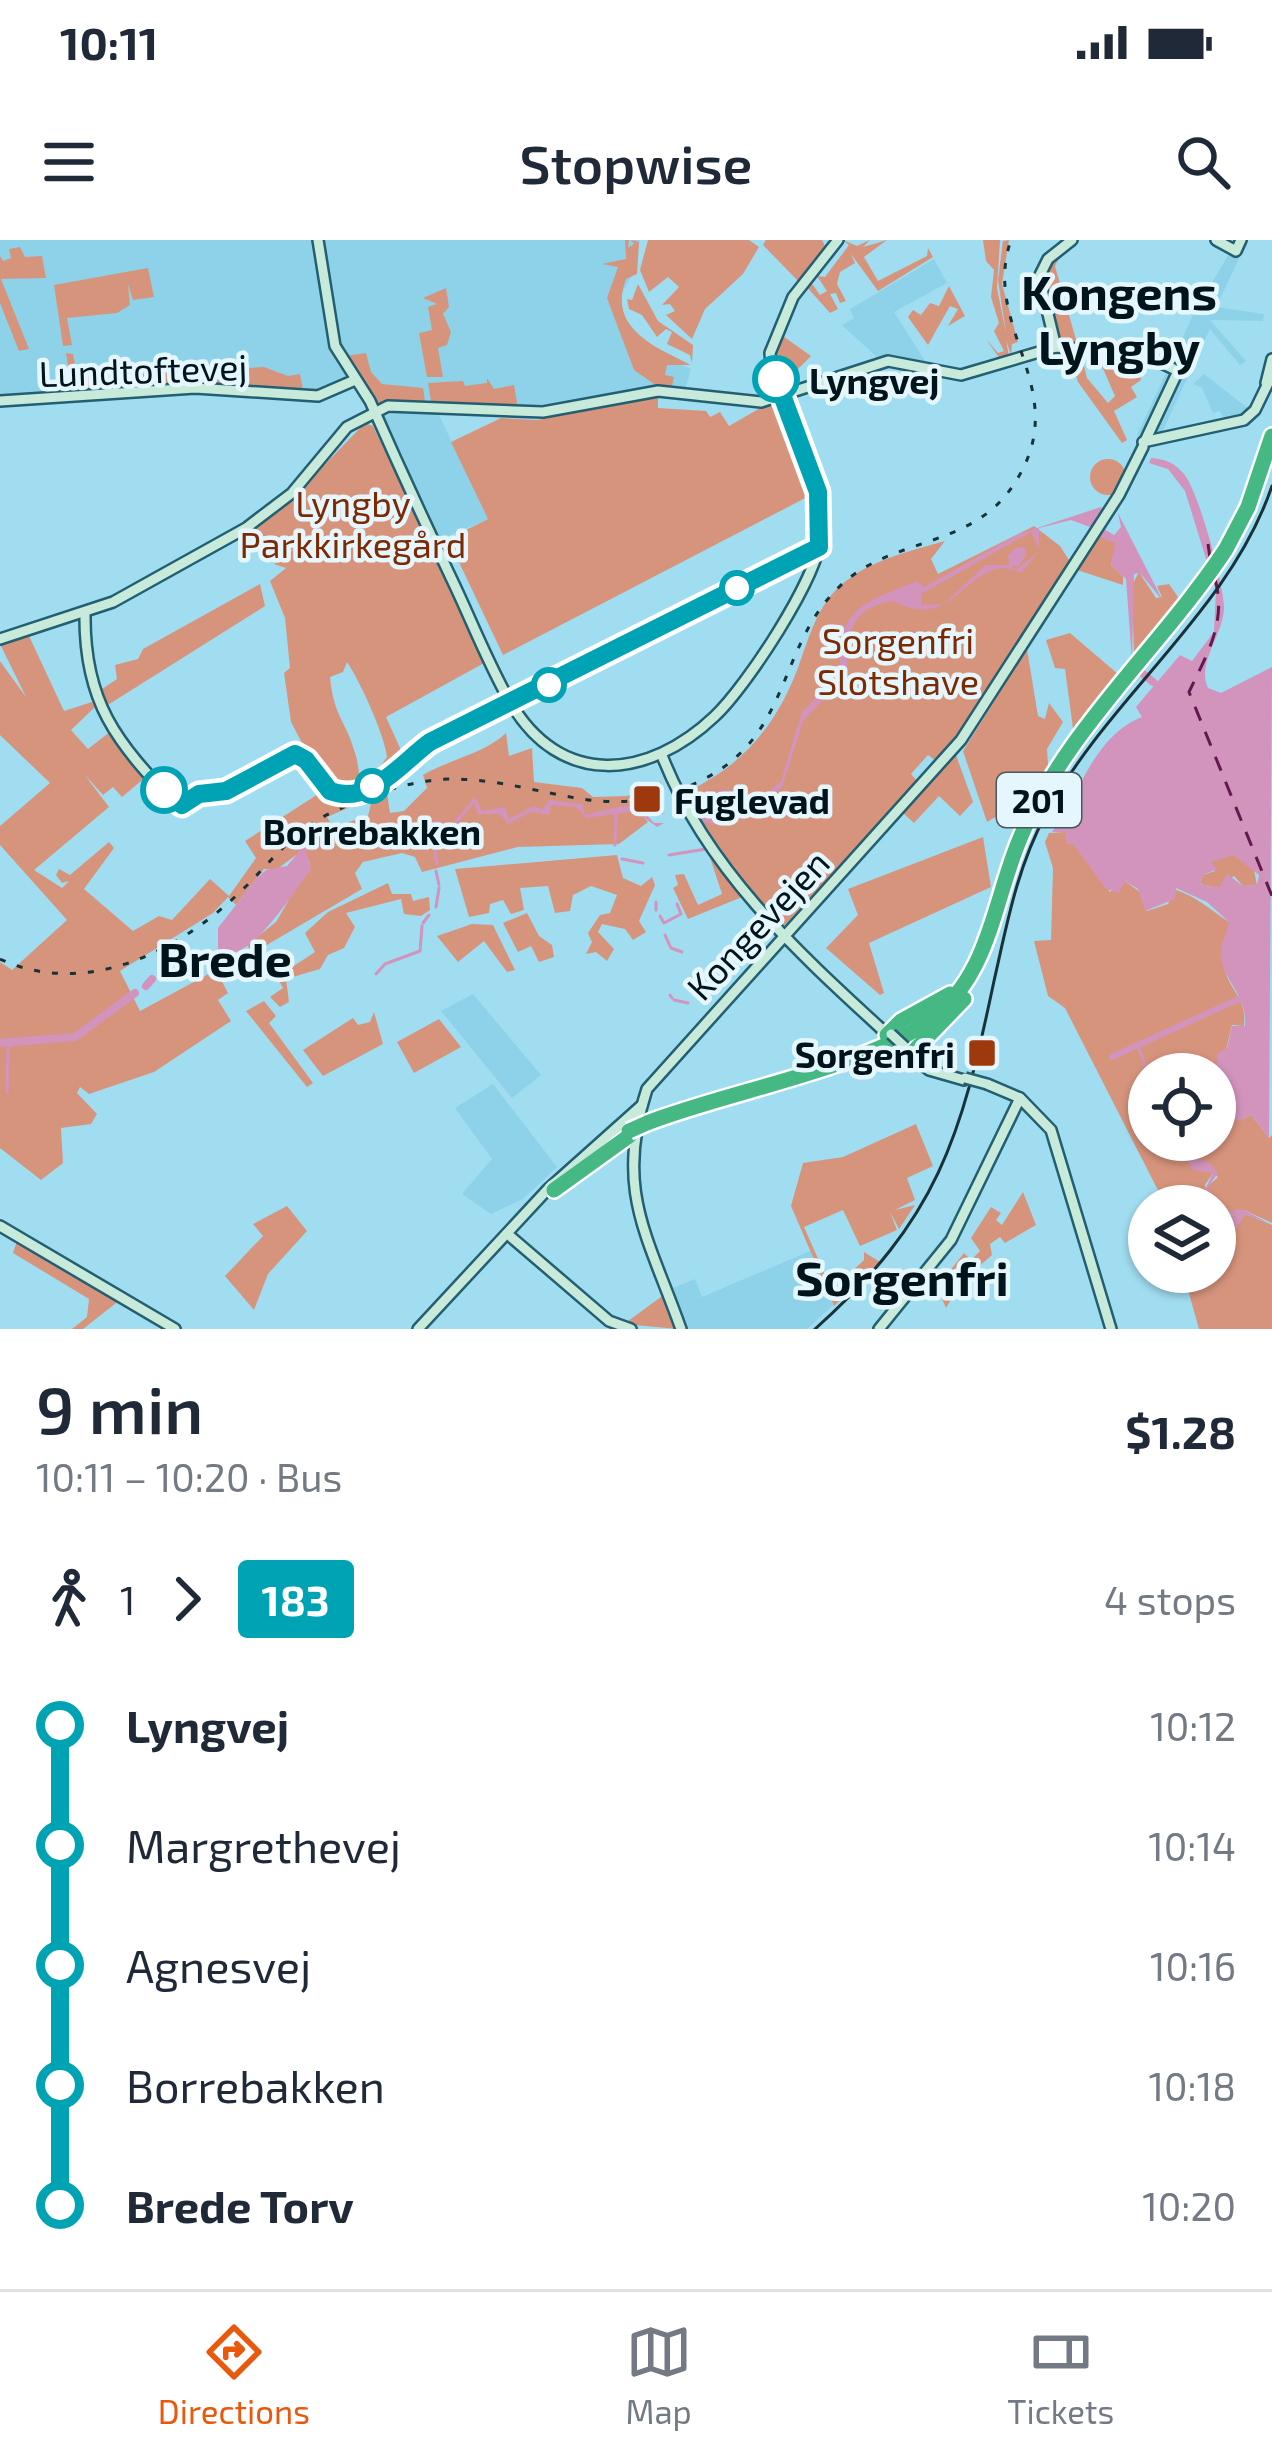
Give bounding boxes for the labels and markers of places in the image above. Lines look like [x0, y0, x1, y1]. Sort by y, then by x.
marker: Lyngvej [754, 357, 798, 401]
place label: Lyngvej [809, 358, 939, 402]
unlabelled marker [721, 572, 753, 604]
unlabelled marker [533, 669, 565, 701]
unlabelled marker [142, 768, 186, 812]
marker: Borrebakken [356, 770, 388, 802]
place label: Fuglevad [674, 778, 830, 821]
marker: Fuglevad [631, 783, 663, 815]
place label: Borrebakken [263, 809, 481, 852]
place label: Sorgenfri [795, 1032, 955, 1075]
marker: Sorgenfri [966, 1037, 998, 1069]

